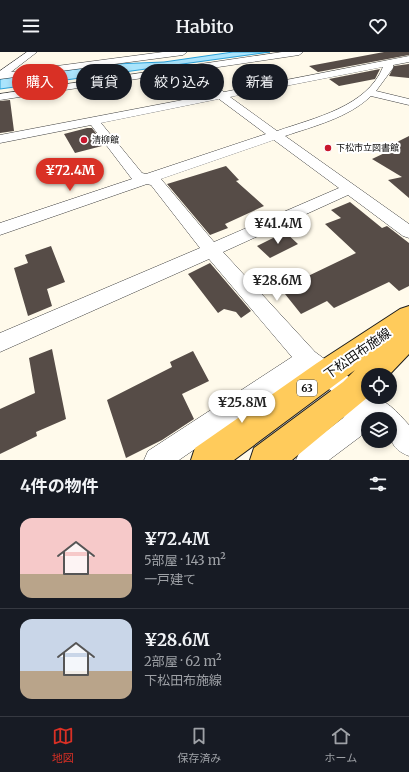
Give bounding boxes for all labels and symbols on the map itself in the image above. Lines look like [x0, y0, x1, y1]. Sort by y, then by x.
place label: 清柳館 [92, 134, 119, 145]
marker: 清柳館 [79, 135, 89, 145]
place label: 下松市立図書館 [336, 142, 399, 153]
marker: 下松市立図書館 [323, 143, 333, 153]
pin: ¥72.4M [37, 158, 103, 192]
pin: ¥41.4M [245, 211, 311, 245]
pin: ¥28.6M [244, 268, 310, 302]
street label: 下松田布施線 [320, 324, 394, 383]
road number: 63 [297, 380, 317, 396]
pin: ¥25.8M [209, 390, 275, 424]

